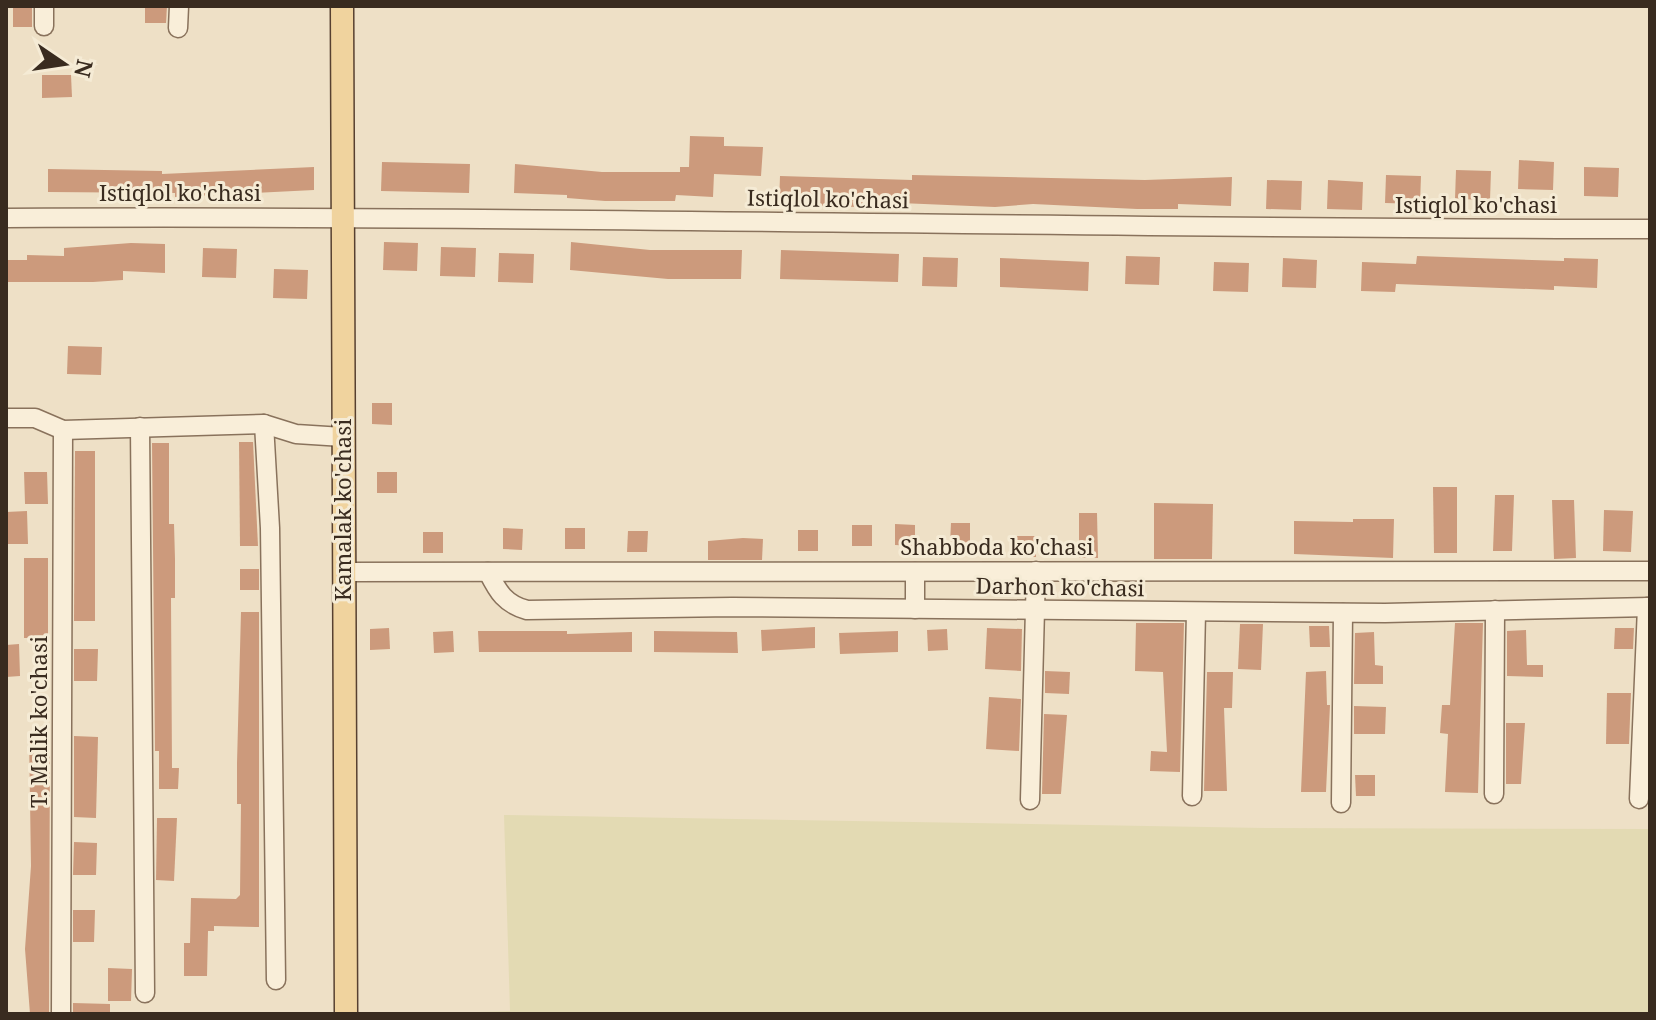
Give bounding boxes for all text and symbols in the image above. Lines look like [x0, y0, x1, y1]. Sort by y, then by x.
north arrow [24, 24, 104, 104]
text: N [68, 57, 101, 81]
street label: Istiqlol ko'chasi [99, 177, 261, 207]
street label: Istiqlol ko'chasi [747, 182, 909, 214]
street label: Istiqlol ko'chasi [1395, 189, 1557, 219]
street label: Kamalak ko'chasi [327, 419, 357, 601]
street label: Shabboda ko'chasi [900, 531, 1094, 561]
street label: Darhon ko'chasi [975, 570, 1145, 602]
street label: T. Malik ko'chasi [23, 636, 53, 808]

